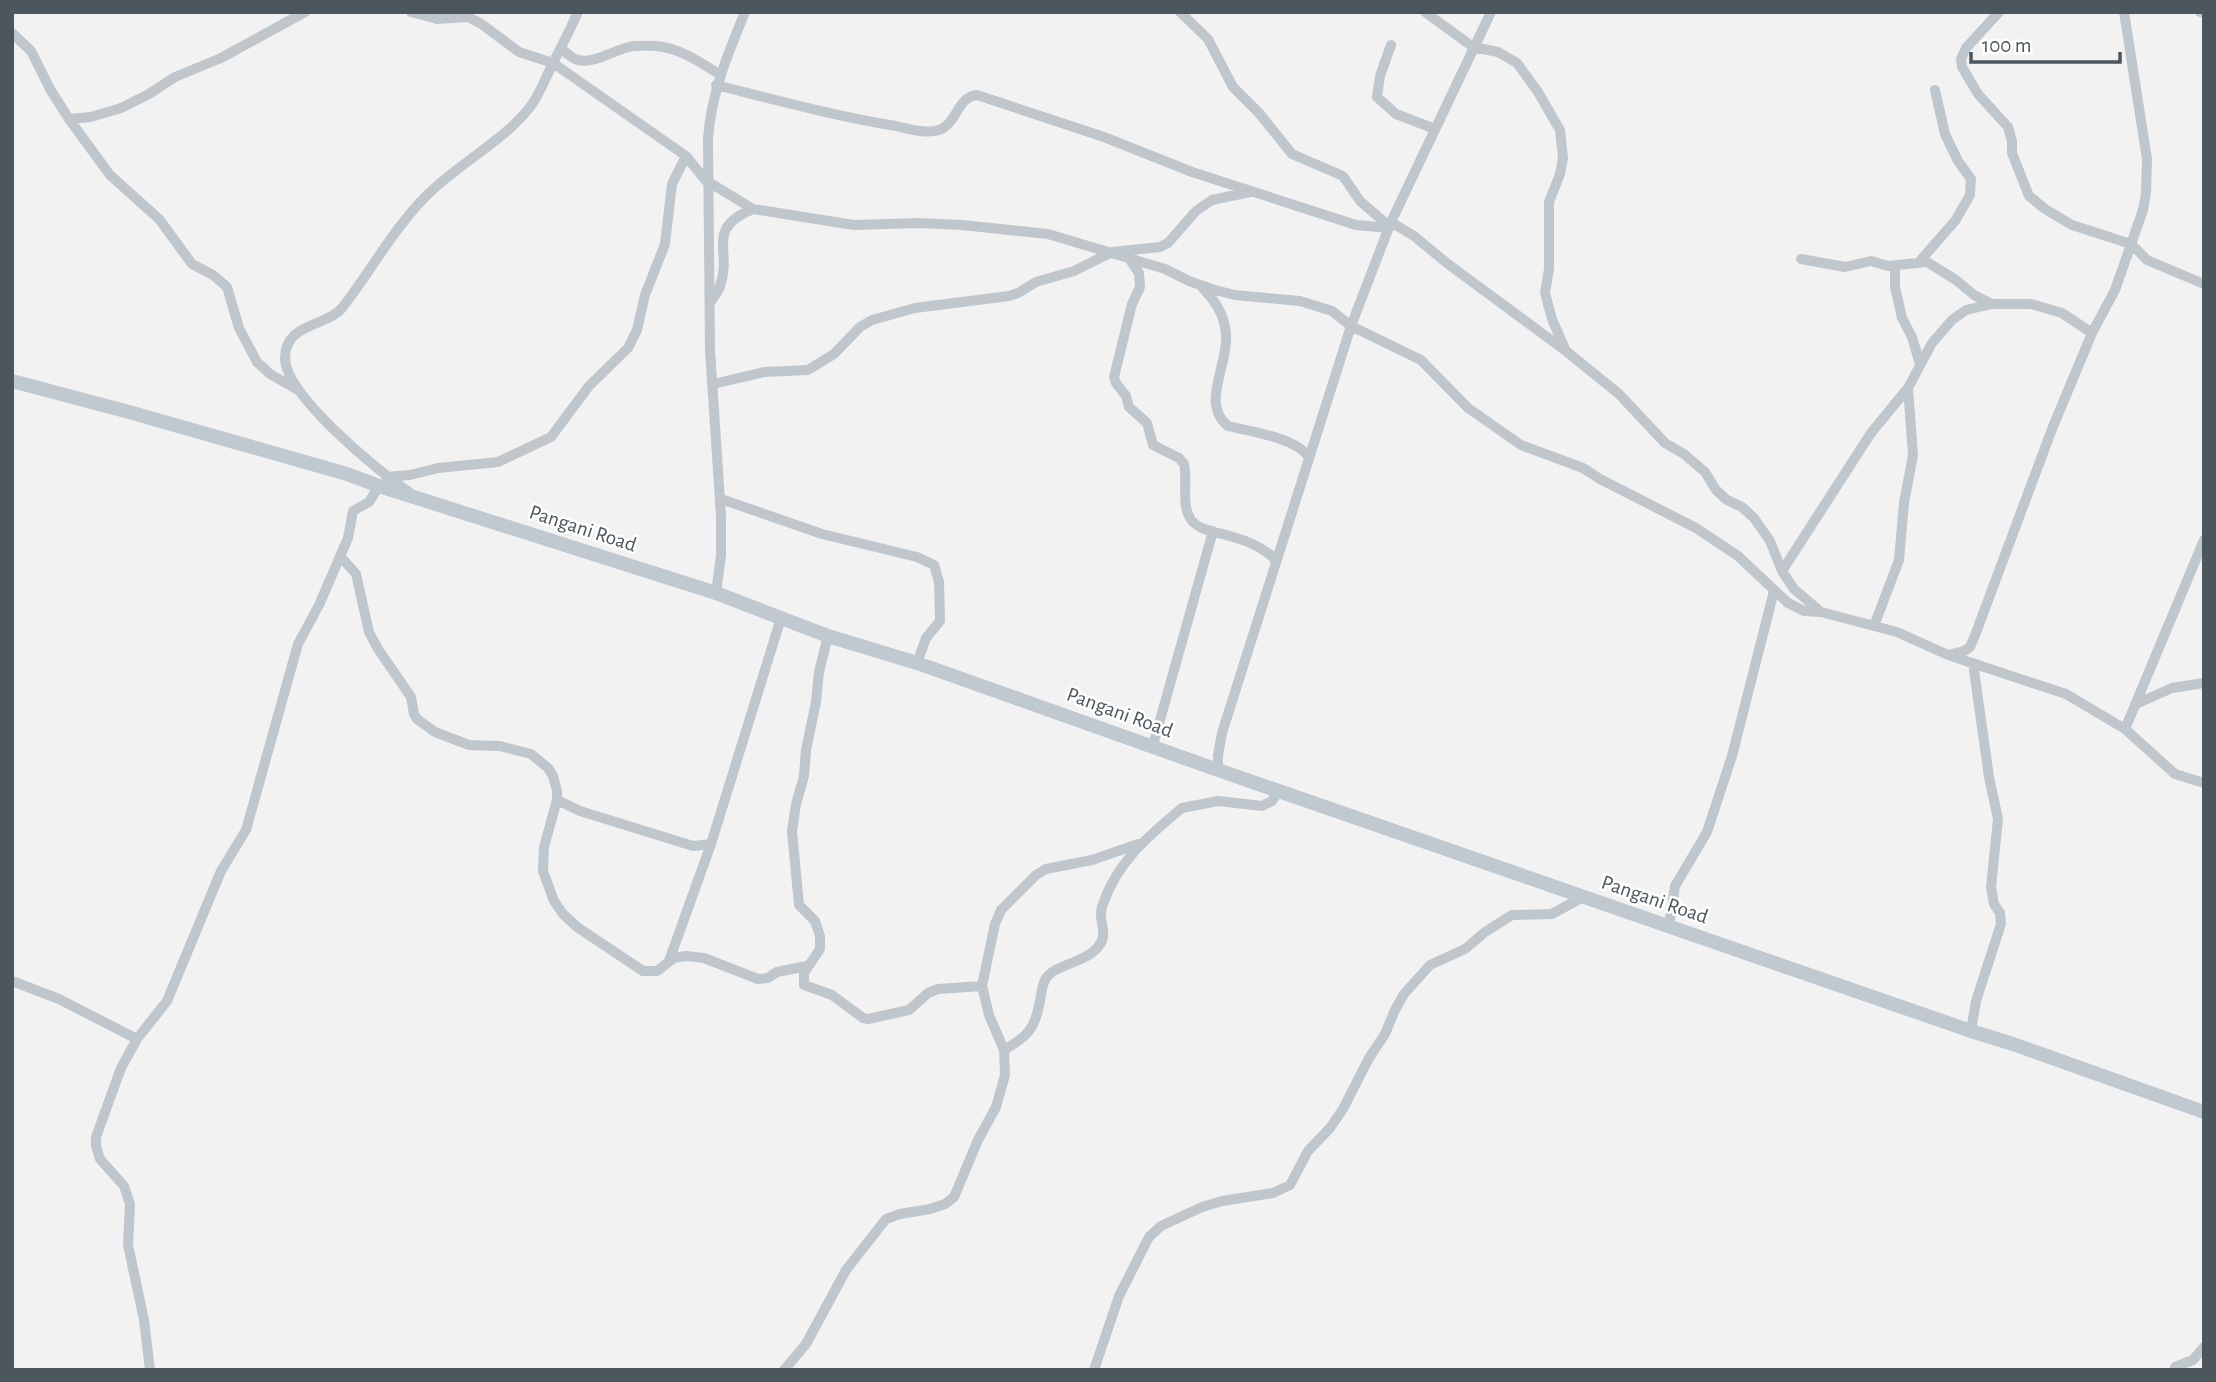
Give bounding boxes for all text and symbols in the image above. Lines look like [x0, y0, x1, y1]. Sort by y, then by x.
scale bar [1971, 21, 2120, 65]
text: 100 m [1982, 35, 2032, 56]
street label: Pangani Road [527, 501, 639, 556]
street label: Pangani Road [1064, 684, 1176, 741]
street label: Pangani Road [1599, 871, 1711, 928]

